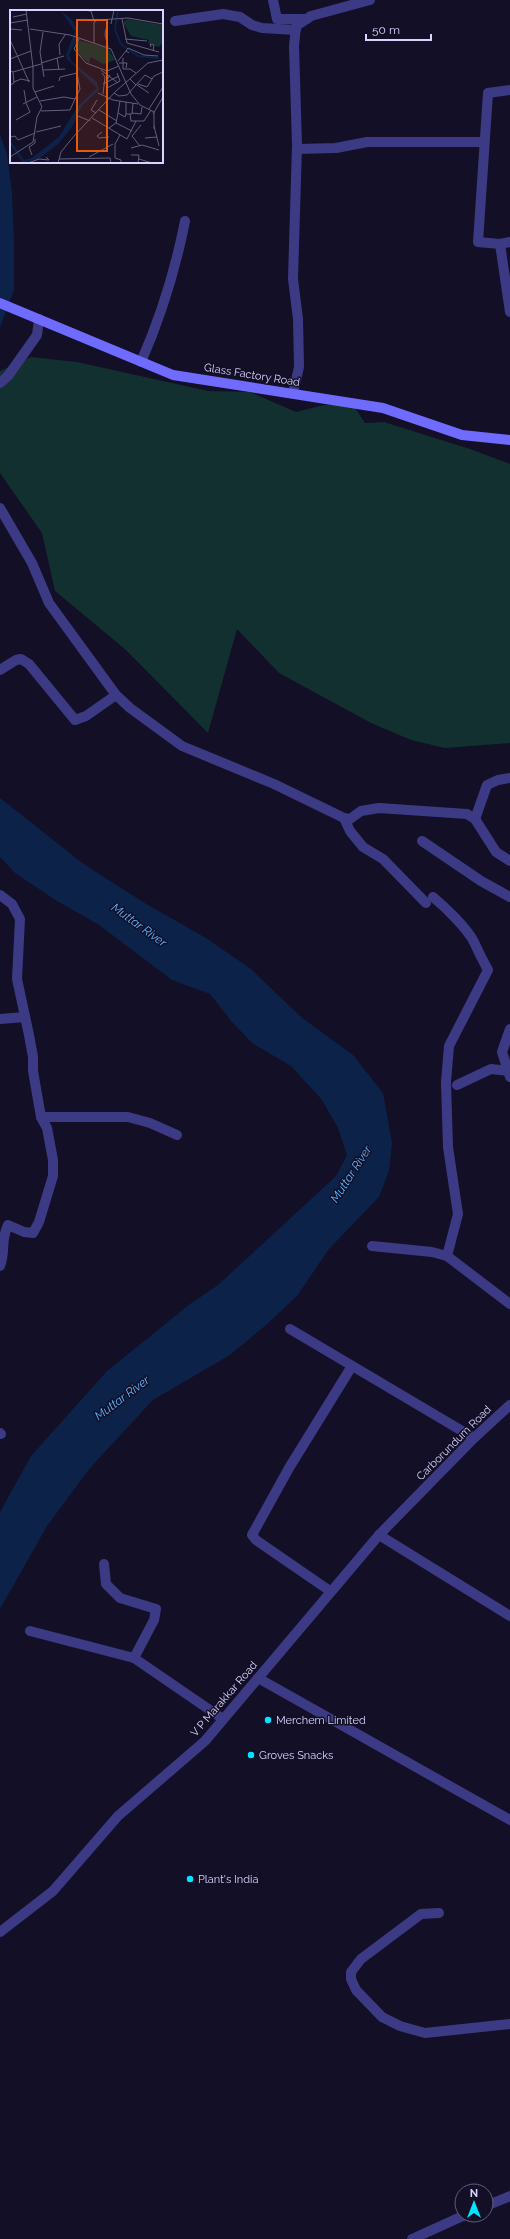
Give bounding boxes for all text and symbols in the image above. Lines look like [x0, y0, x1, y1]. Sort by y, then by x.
inset map [10, 10, 163, 163]
scale bar [366, 16, 431, 42]
text: 50 m [372, 23, 400, 37]
street label: Glass Factory Road [203, 361, 301, 389]
water label: Muttar River [109, 900, 170, 950]
water label: Muttar River [327, 1142, 375, 1205]
water label: Muttar River [92, 1372, 153, 1423]
street label: Carborundum Road [414, 1403, 494, 1483]
street label: V P Marakkar Road [188, 1659, 260, 1739]
place label: Merchem Limited [276, 1714, 366, 1727]
marker: Merchem Limited [263, 1715, 273, 1725]
place label: Groves Snacks [259, 1749, 333, 1762]
marker: Groves Snacks [246, 1750, 256, 1760]
place label: Plant's India [198, 1873, 258, 1886]
marker: Plant's India [185, 1874, 195, 1884]
north arrow [454, 2183, 494, 2223]
text: N [470, 2187, 478, 2200]

